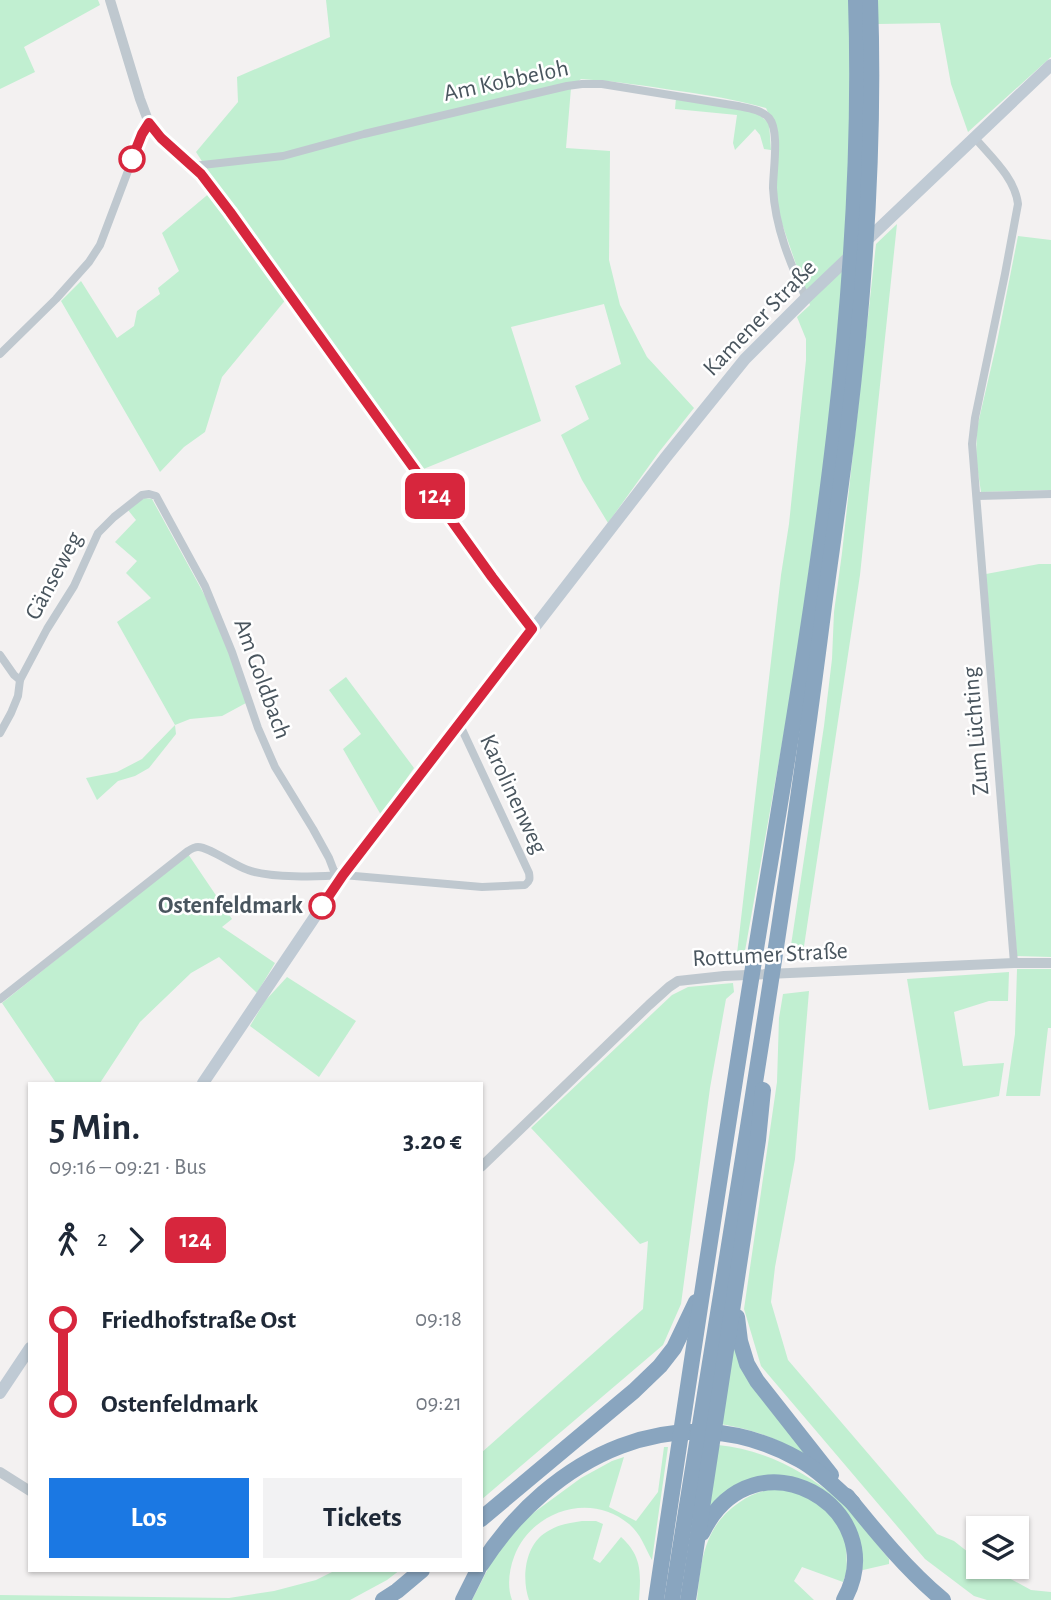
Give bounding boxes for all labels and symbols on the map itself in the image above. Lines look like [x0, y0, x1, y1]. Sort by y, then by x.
street label: Am Kobbeloh [441, 56, 571, 106]
unlabelled marker [119, 146, 145, 172]
street label: Kamener Straße [699, 255, 821, 381]
line badge: 124 [395, 473, 475, 519]
street label: Gänseweg [21, 528, 87, 624]
street label: Am Goldbach [229, 616, 295, 742]
street label: Zum Lüchting [958, 665, 994, 796]
street label: Karolinenweg [475, 731, 551, 858]
marker: Ostenfeldmark [309, 893, 335, 919]
place label: Ostenfeldmark [158, 894, 303, 918]
street label: Rottumer Straße [692, 939, 848, 971]

